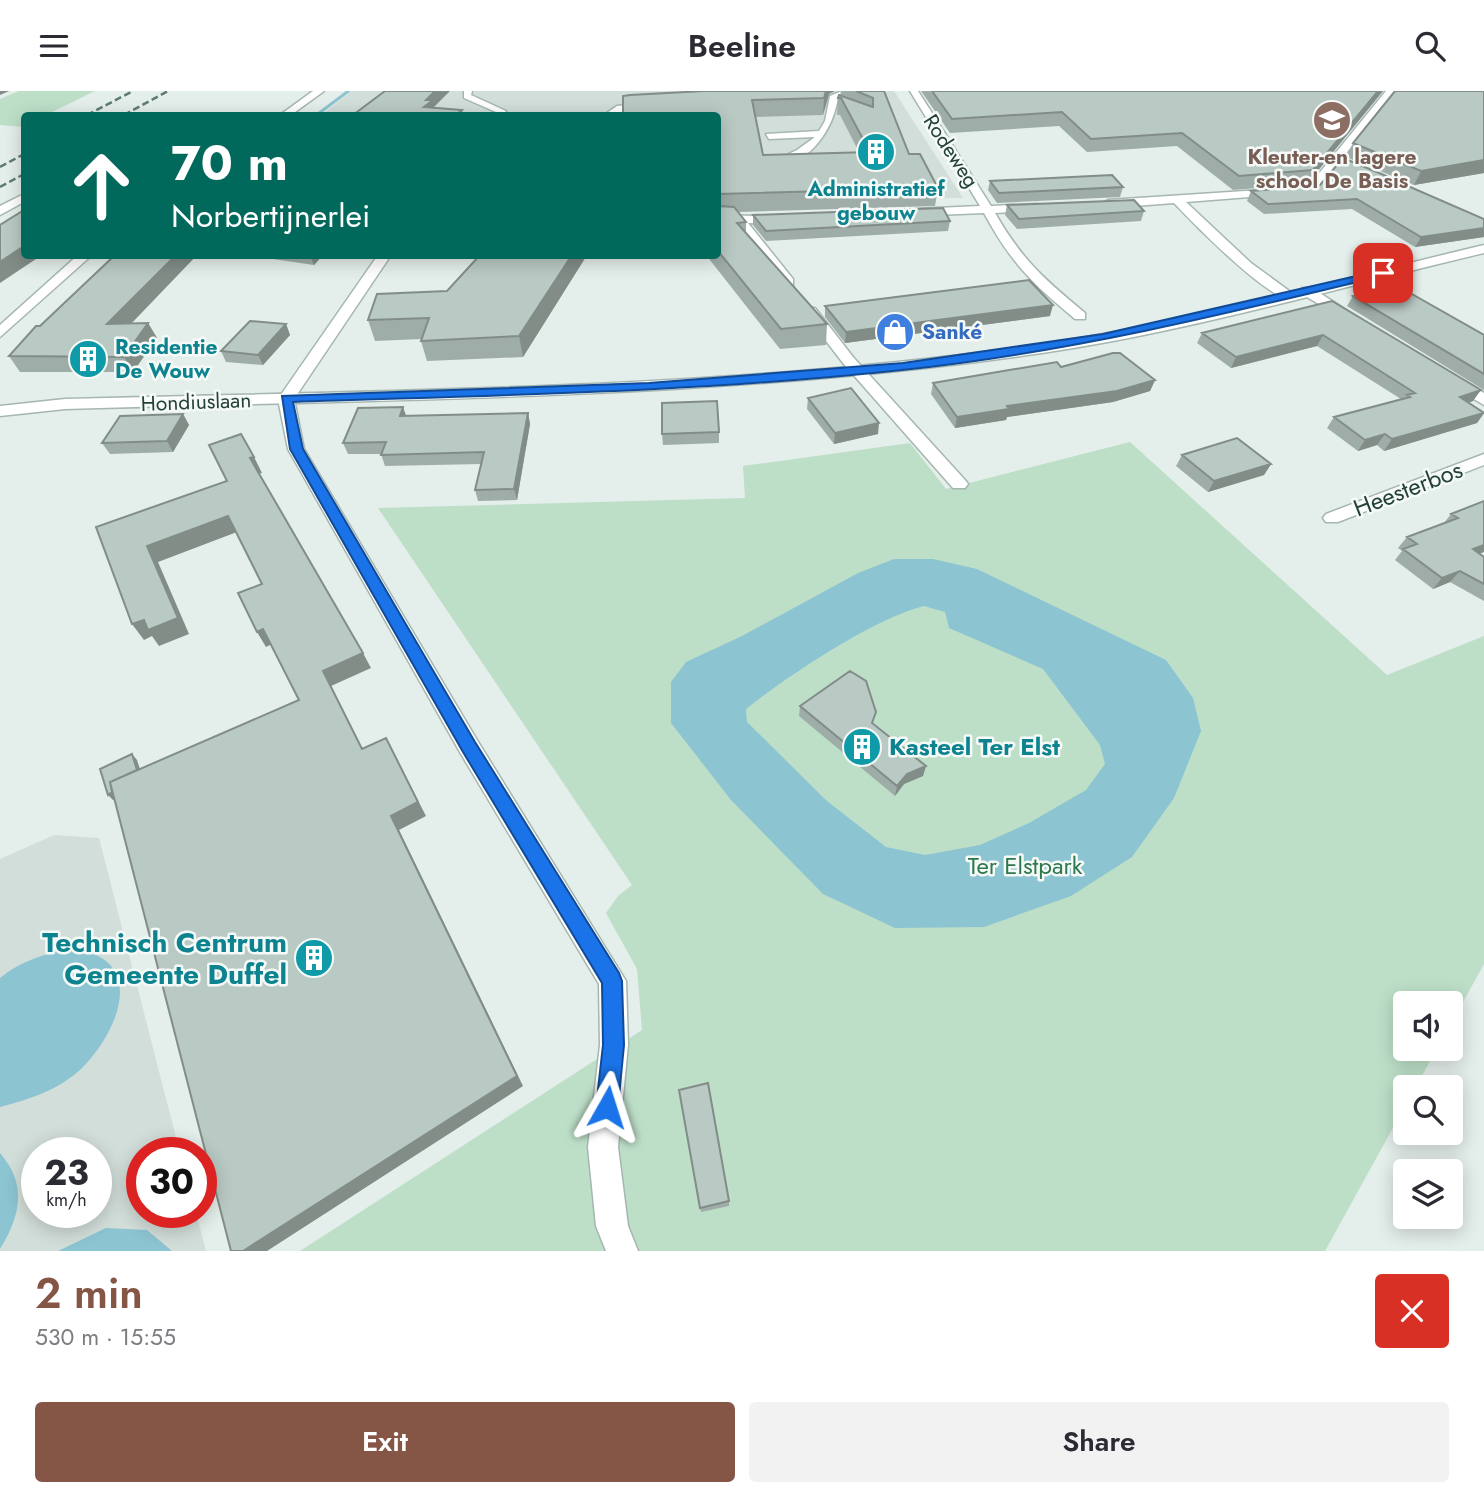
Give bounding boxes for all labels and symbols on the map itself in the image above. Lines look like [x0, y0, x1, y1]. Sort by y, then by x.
school or university icon: Kleuter-en lagere school De Basis [1311, 99, 1353, 141]
street label: Rodeweg [916, 108, 986, 194]
building icon: Administratief gebouw [855, 131, 897, 173]
place label: Kleuter-en lagere school De Basis [1247, 142, 1417, 196]
place label: Administratief gebouw [806, 174, 945, 228]
pin [1353, 243, 1413, 303]
shop icon: Sanké [874, 311, 916, 353]
place label: Sanké [922, 317, 982, 347]
place label: Residentie De Wouw [115, 332, 218, 386]
building icon: Residentie De Wouw [67, 338, 109, 380]
street label: Hondiuslaan [140, 385, 252, 419]
street label: Heesterbos [1348, 452, 1467, 525]
building icon: Kasteel Ter Elst [841, 726, 883, 768]
place label: Kasteel Ter Elst [889, 729, 1060, 764]
park label: Ter Elstpark [968, 848, 1083, 883]
place label: Technisch Centrum Gemeente Duffel [42, 922, 287, 995]
building icon: Technisch Centrum Gemeente Duffel [293, 937, 335, 979]
position arrow [570, 1070, 644, 1144]
speed limit sign: 30 [126, 1137, 217, 1228]

